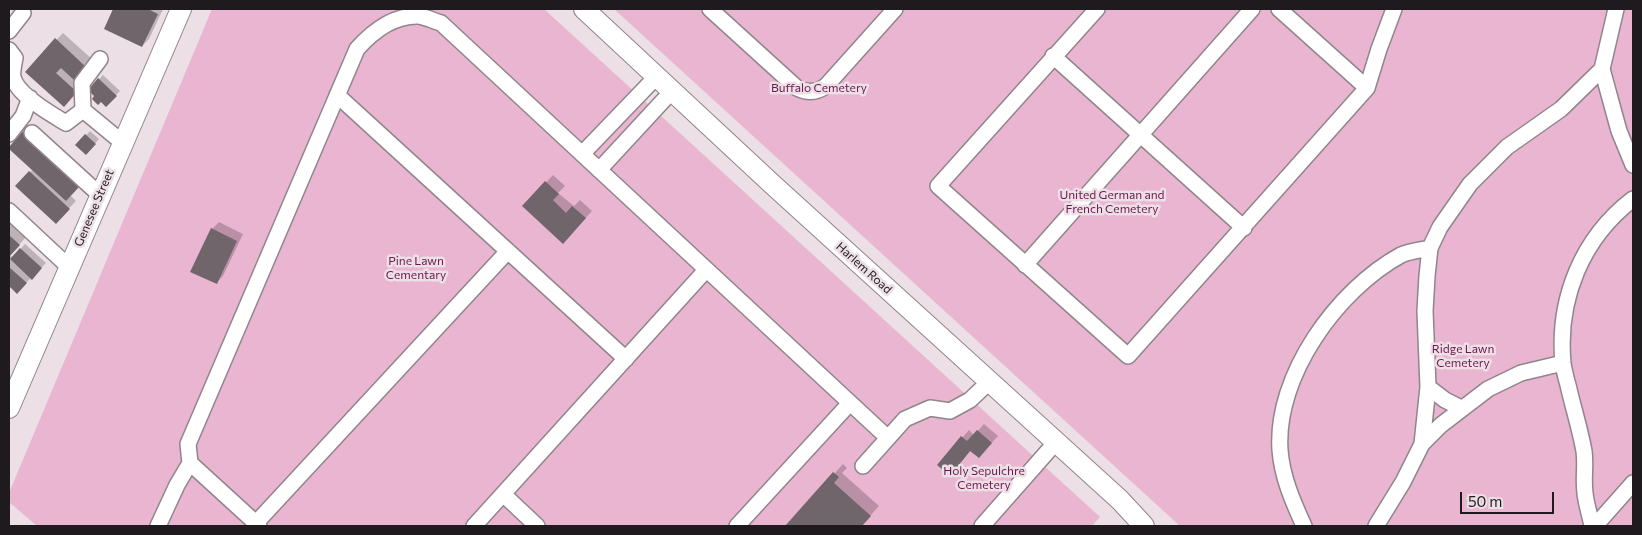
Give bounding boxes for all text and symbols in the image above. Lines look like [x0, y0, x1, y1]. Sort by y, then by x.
park label: Buffalo Cemetery [771, 81, 867, 95]
street label: Genesee Street [71, 167, 117, 249]
park label: United German and French Cemetery [1059, 188, 1165, 216]
street label: Harlem Road [833, 239, 895, 297]
park label: Pine Lawn Cementary [386, 254, 446, 282]
park label: Ridge Lawn Cemetery [1432, 342, 1494, 370]
park label: Holy Sepulchre Cemetery [943, 464, 1025, 492]
scale bar [1462, 482, 1556, 514]
text: 50 m [1468, 492, 1502, 510]

